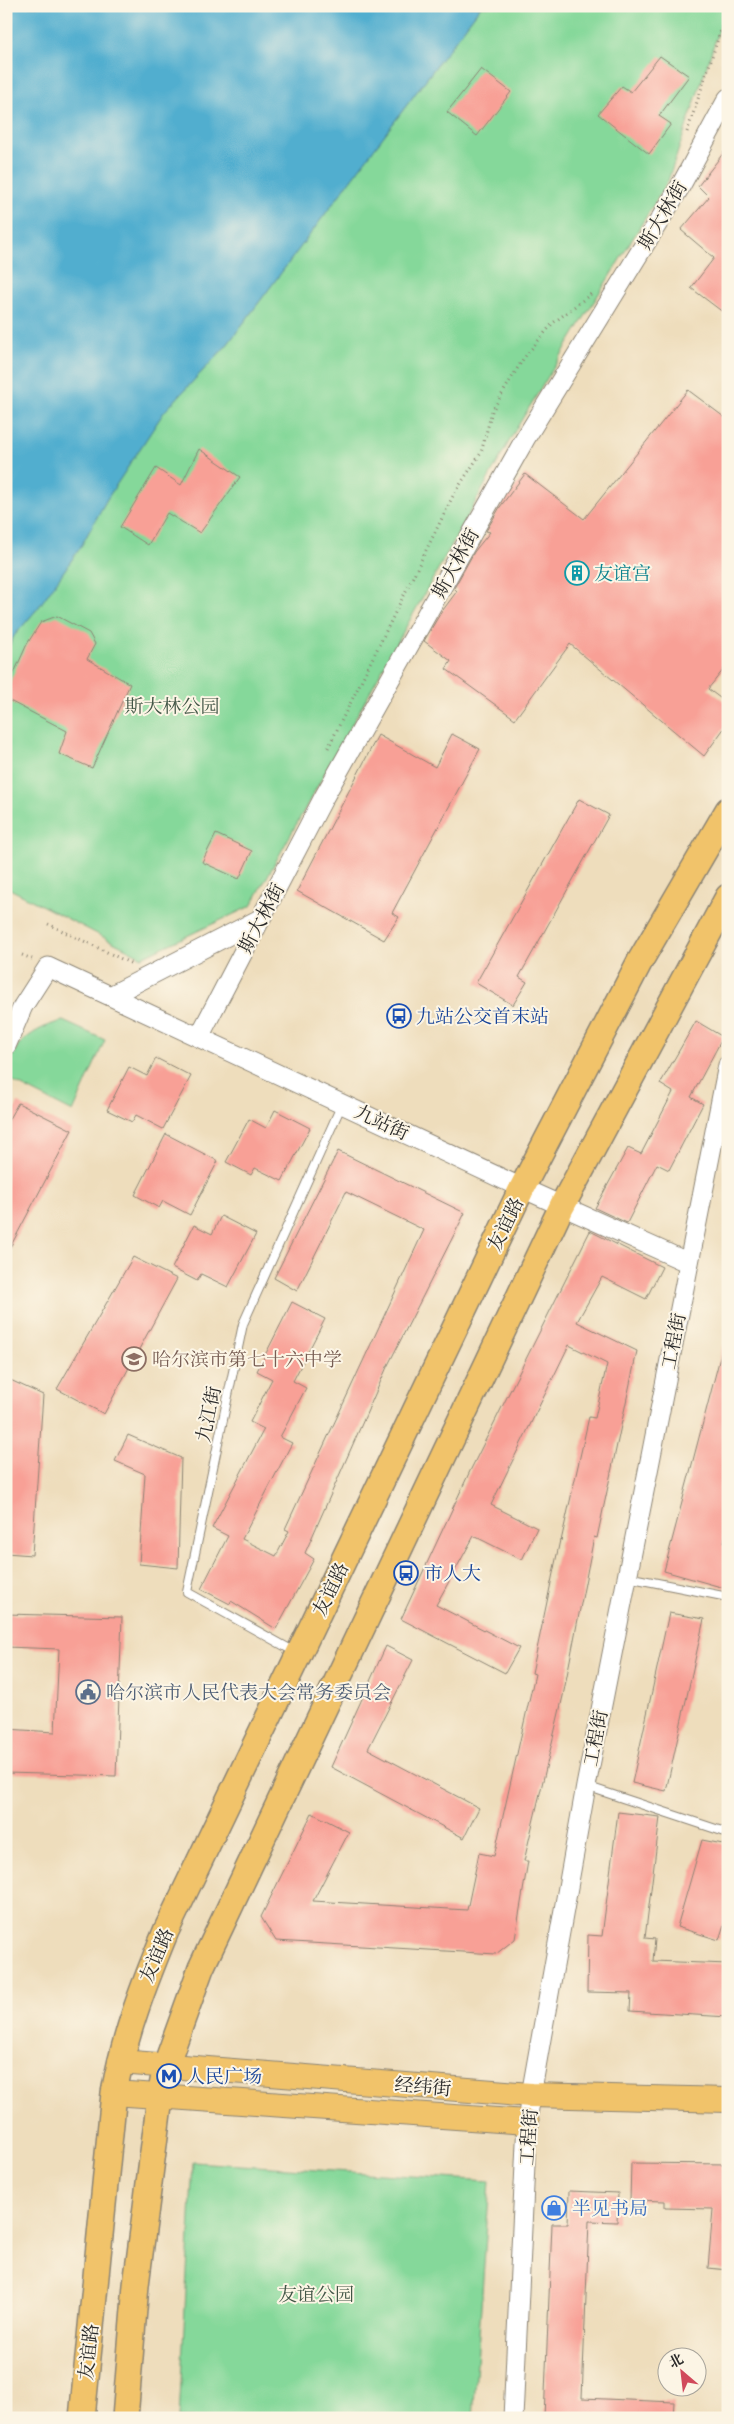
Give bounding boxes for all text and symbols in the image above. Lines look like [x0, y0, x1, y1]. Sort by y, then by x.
street label: 斯大林街 [633, 177, 692, 254]
street label: 斯大林街 [427, 524, 484, 602]
building icon: 友谊宫 [564, 560, 590, 586]
place label: 友谊宫 [594, 562, 651, 585]
park label: 斯大林公园 [124, 695, 220, 718]
street label: 斯大林街 [233, 879, 289, 957]
bus stop icon: 九站公交首末站 [386, 1003, 412, 1029]
place label: 九站公交首末站 [416, 1005, 549, 1028]
street label: 九站街 [351, 1100, 412, 1145]
street label: 友谊路 [483, 1194, 528, 1255]
street label: 工程街 [657, 1311, 690, 1371]
school or university icon: 哈尔滨市第七十六中学 [121, 1346, 147, 1372]
place label: 哈尔滨市第七十六中学 [152, 1348, 342, 1371]
street label: 九江街 [191, 1384, 226, 1444]
street label: 友谊路 [308, 1559, 353, 1620]
bus stop icon: 市人大 [393, 1560, 419, 1586]
place label: 市人大 [424, 1562, 481, 1585]
public building icon: 哈尔滨市人民代表大会常务委员会 [75, 1679, 101, 1705]
place label: 哈尔滨市人民代表大会常务委员会 [106, 1681, 391, 1704]
street label: 工程街 [579, 1708, 612, 1768]
street label: 友谊路 [135, 1924, 178, 1986]
metro station icon: 人民广场 [156, 2063, 182, 2089]
place label: 人民广场 [186, 2065, 262, 2088]
street label: 经纬街 [394, 2073, 452, 2100]
street label: 工程街 [515, 2108, 542, 2166]
shop icon: 半见书局 [541, 2195, 567, 2221]
place label: 半见书局 [572, 2197, 648, 2220]
park label: 友谊公园 [278, 2283, 354, 2306]
street label: 友谊路 [74, 2322, 103, 2382]
north arrow [656, 2346, 706, 2396]
text: 北 [666, 2350, 686, 2372]

